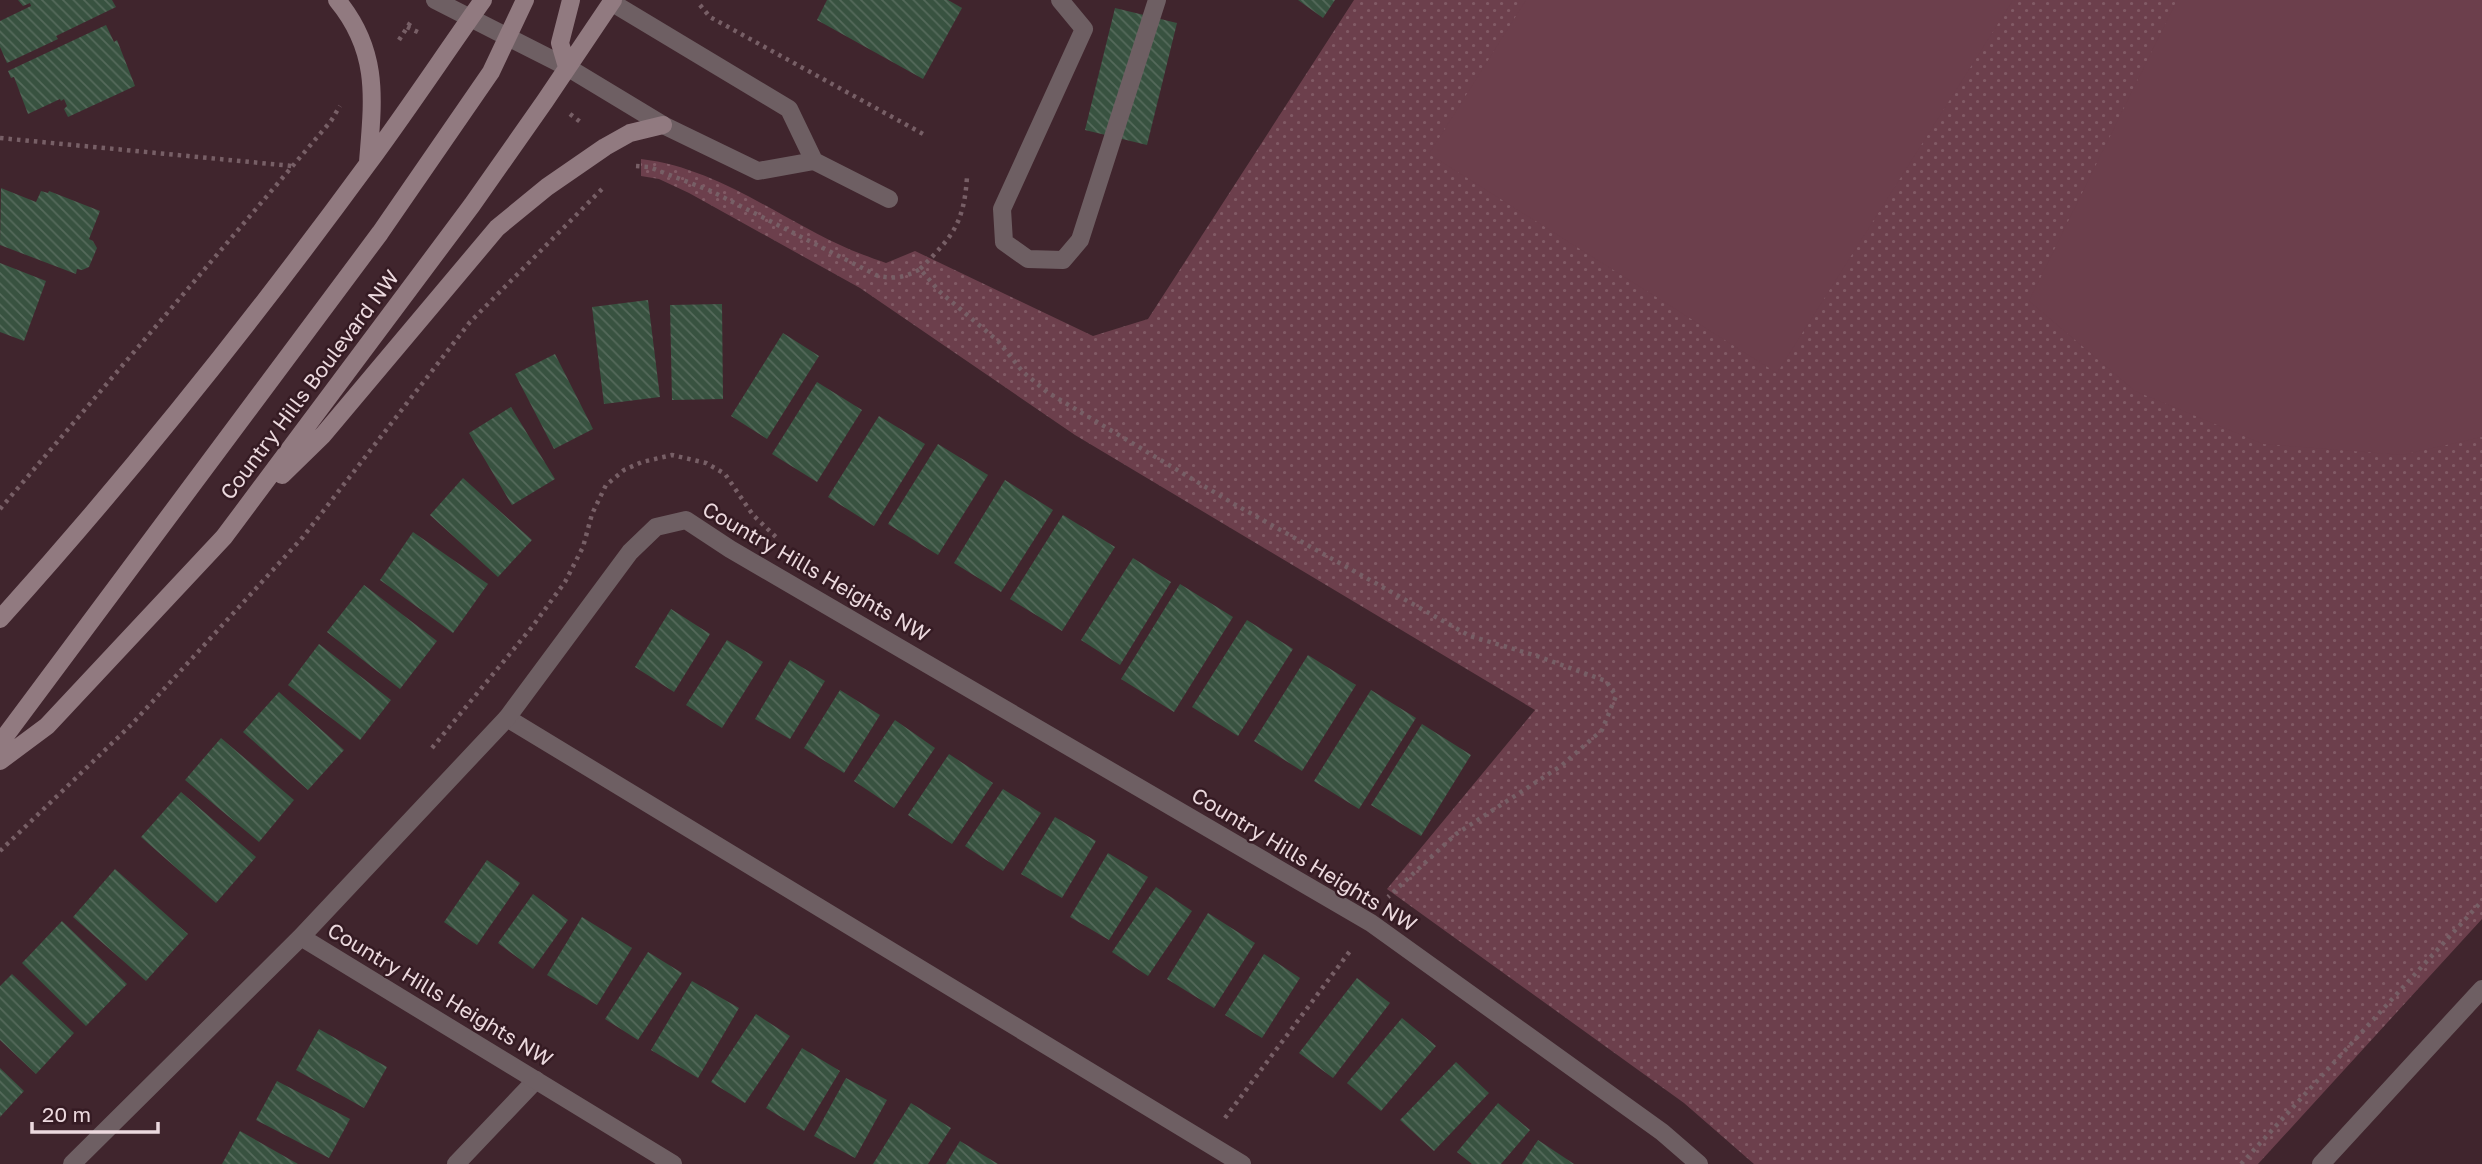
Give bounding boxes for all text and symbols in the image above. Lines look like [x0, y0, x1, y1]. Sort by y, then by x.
street label: Country Hills Boulevard NW [214, 264, 404, 504]
street label: Country Hills Heights NW [698, 495, 935, 647]
street label: Country Hills Heights NW [1187, 782, 1422, 937]
street label: Country Hills Heights NW [323, 917, 558, 1072]
scale bar [32, 1090, 158, 1134]
text: 20 m [42, 1101, 91, 1127]

